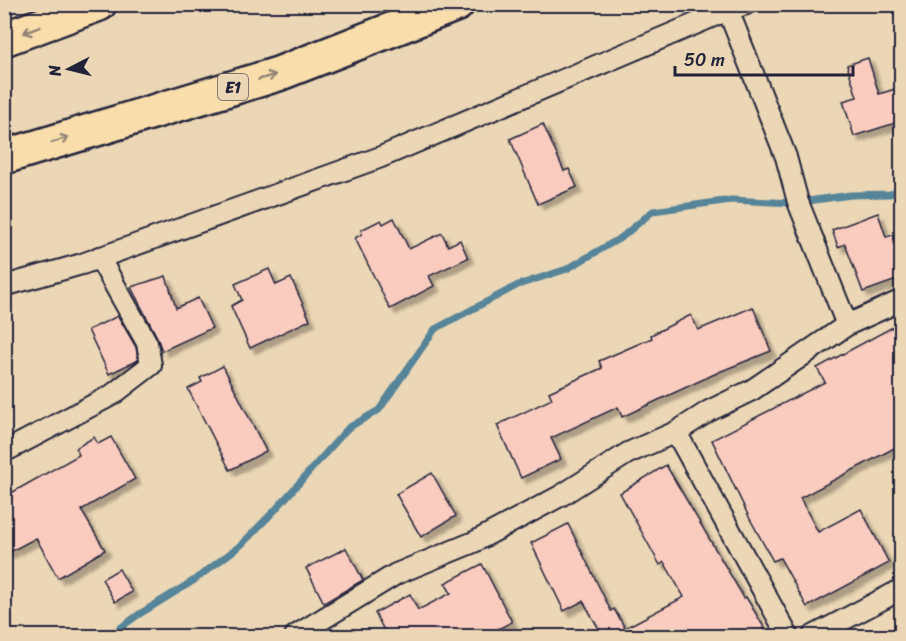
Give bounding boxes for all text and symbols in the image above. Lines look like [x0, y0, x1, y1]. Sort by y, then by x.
one-way arrow [24, 25, 42, 36]
north arrow [39, 39, 99, 99]
scale bar [675, 39, 854, 77]
text: 50 m [684, 44, 725, 76]
text: N [39, 63, 70, 79]
one-way arrow [257, 71, 276, 82]
road number: E1 [218, 74, 248, 100]
one-way arrow [51, 133, 70, 144]

